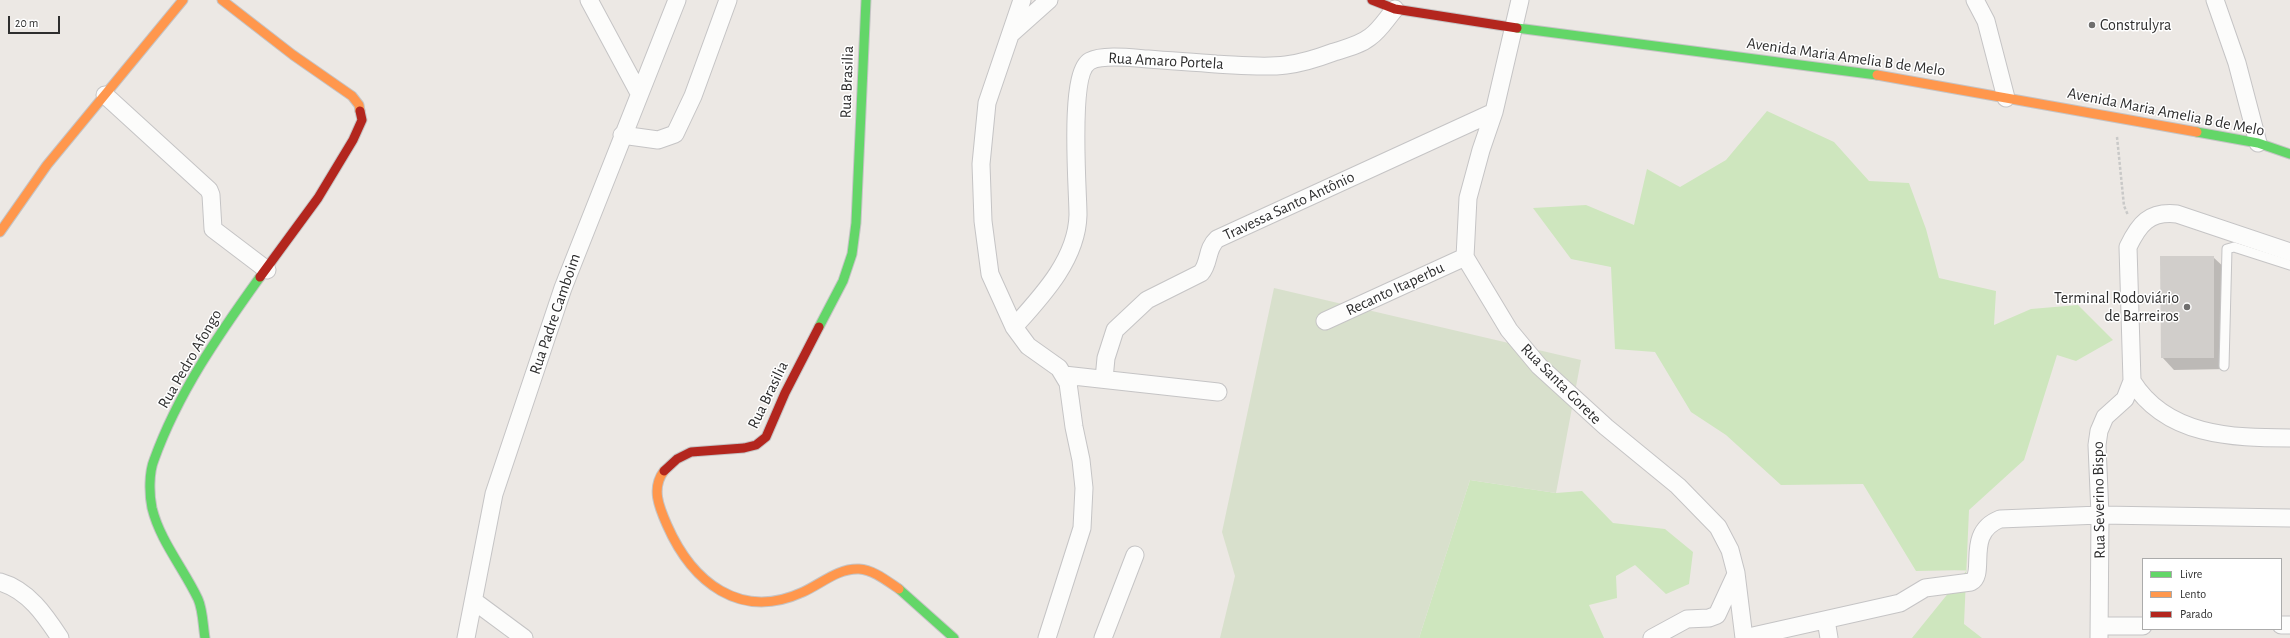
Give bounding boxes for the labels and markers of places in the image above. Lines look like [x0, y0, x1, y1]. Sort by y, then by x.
place label: Construlyra [2100, 15, 2171, 35]
marker: Construlyra [2087, 20, 2097, 30]
place label: Terminal Rodoviário de Barreiros [2054, 288, 2179, 326]
marker: Terminal Rodoviário de Barreiros [2182, 302, 2192, 312]

